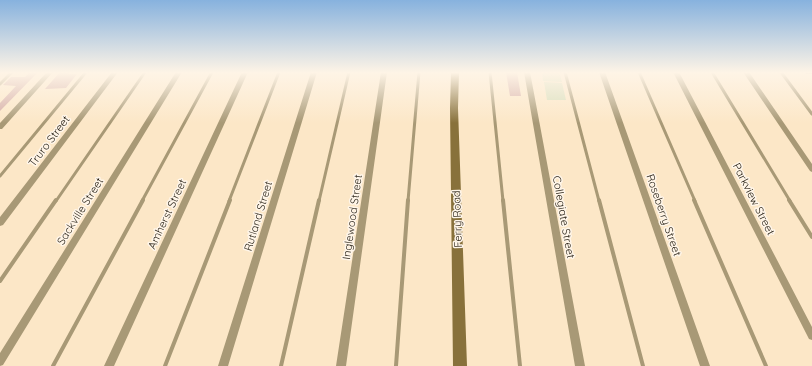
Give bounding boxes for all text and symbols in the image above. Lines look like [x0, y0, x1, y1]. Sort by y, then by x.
street label: Truro Street [25, 113, 73, 169]
street label: Parkview Street [730, 161, 778, 238]
street label: Roseberry Street [643, 172, 685, 258]
street label: Inglewood Street [339, 173, 365, 261]
street label: Sackville Street [54, 174, 106, 247]
street label: Collegiate Street [550, 175, 578, 260]
street label: Amherst Street [145, 176, 189, 251]
street label: Rutland Street [241, 179, 275, 253]
street label: Ferry Road [449, 190, 465, 248]

